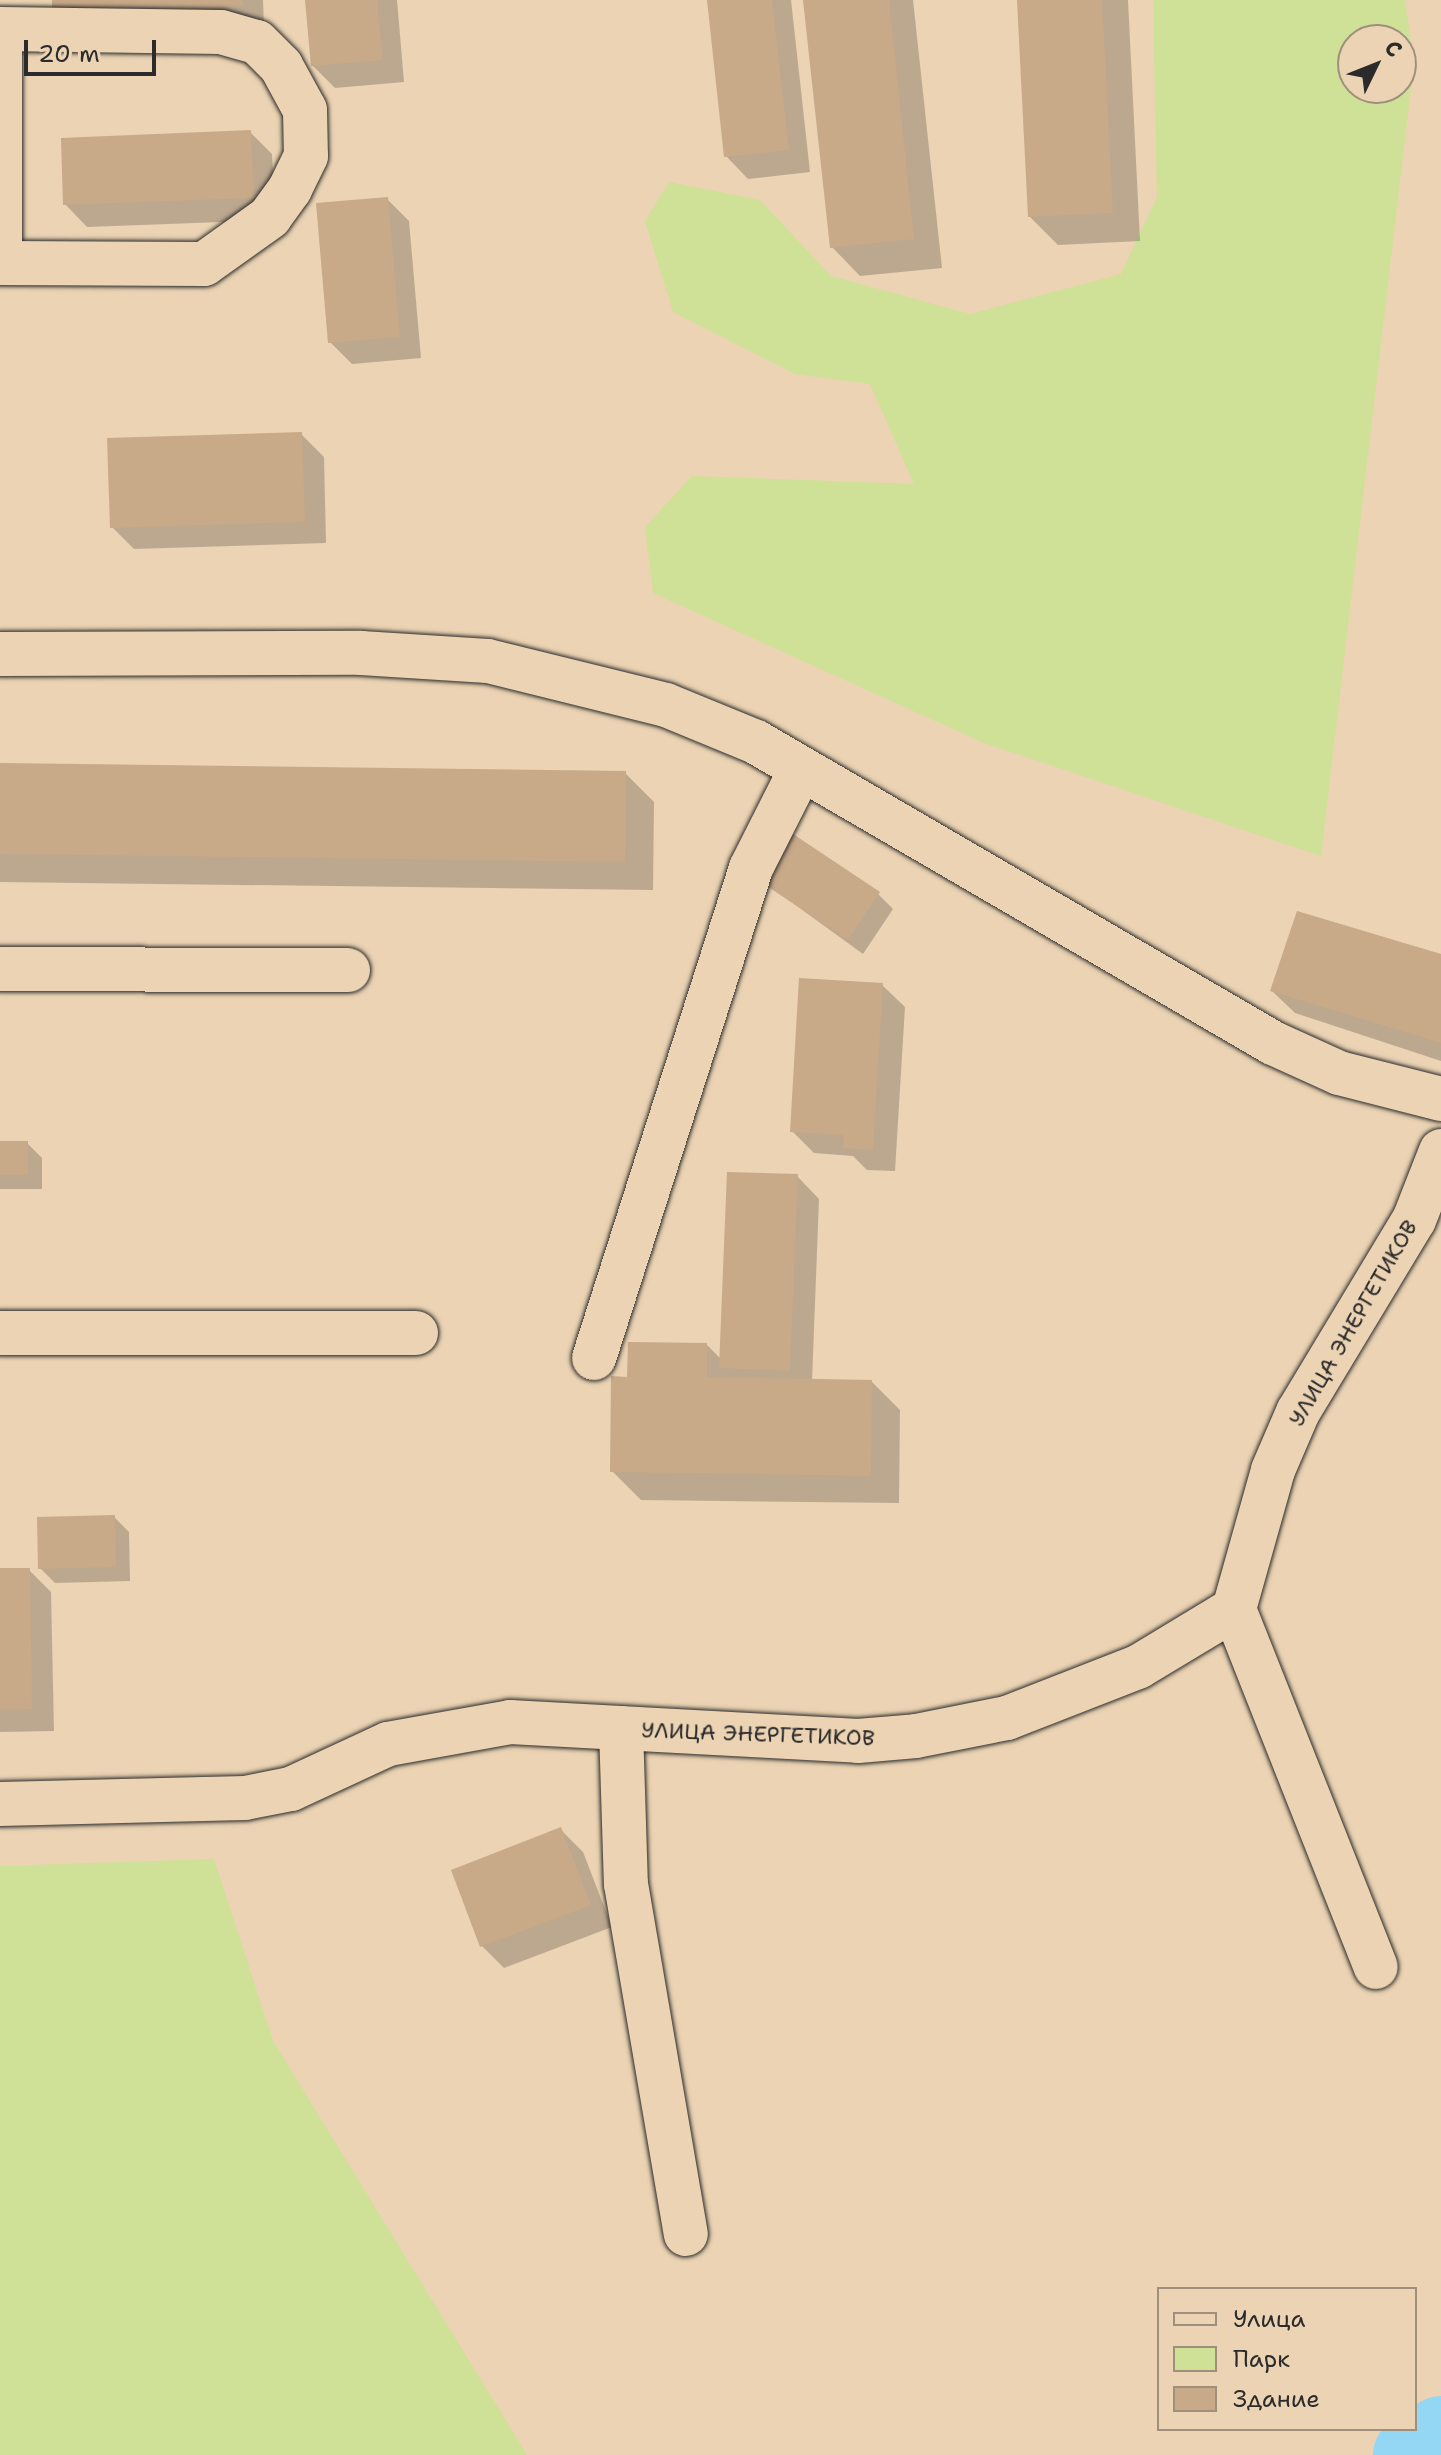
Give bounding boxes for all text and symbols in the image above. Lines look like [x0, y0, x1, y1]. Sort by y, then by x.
scale bar [28, 24, 160, 74]
north arrow [1337, 24, 1417, 104]
text: С [1378, 34, 1409, 63]
text: 20 m [38, 38, 100, 70]
street label: УЛИЦА ЭНЕРГЕТИКОВ [1283, 1215, 1423, 1431]
street label: УЛИЦА ЭНЕРГЕТИКОВ [641, 1717, 875, 1751]
legend [1157, 2287, 1417, 2431]
text: Улица [1233, 2303, 1306, 2335]
text: Парк [1233, 2343, 1290, 2375]
text: Здание [1233, 2383, 1320, 2415]

